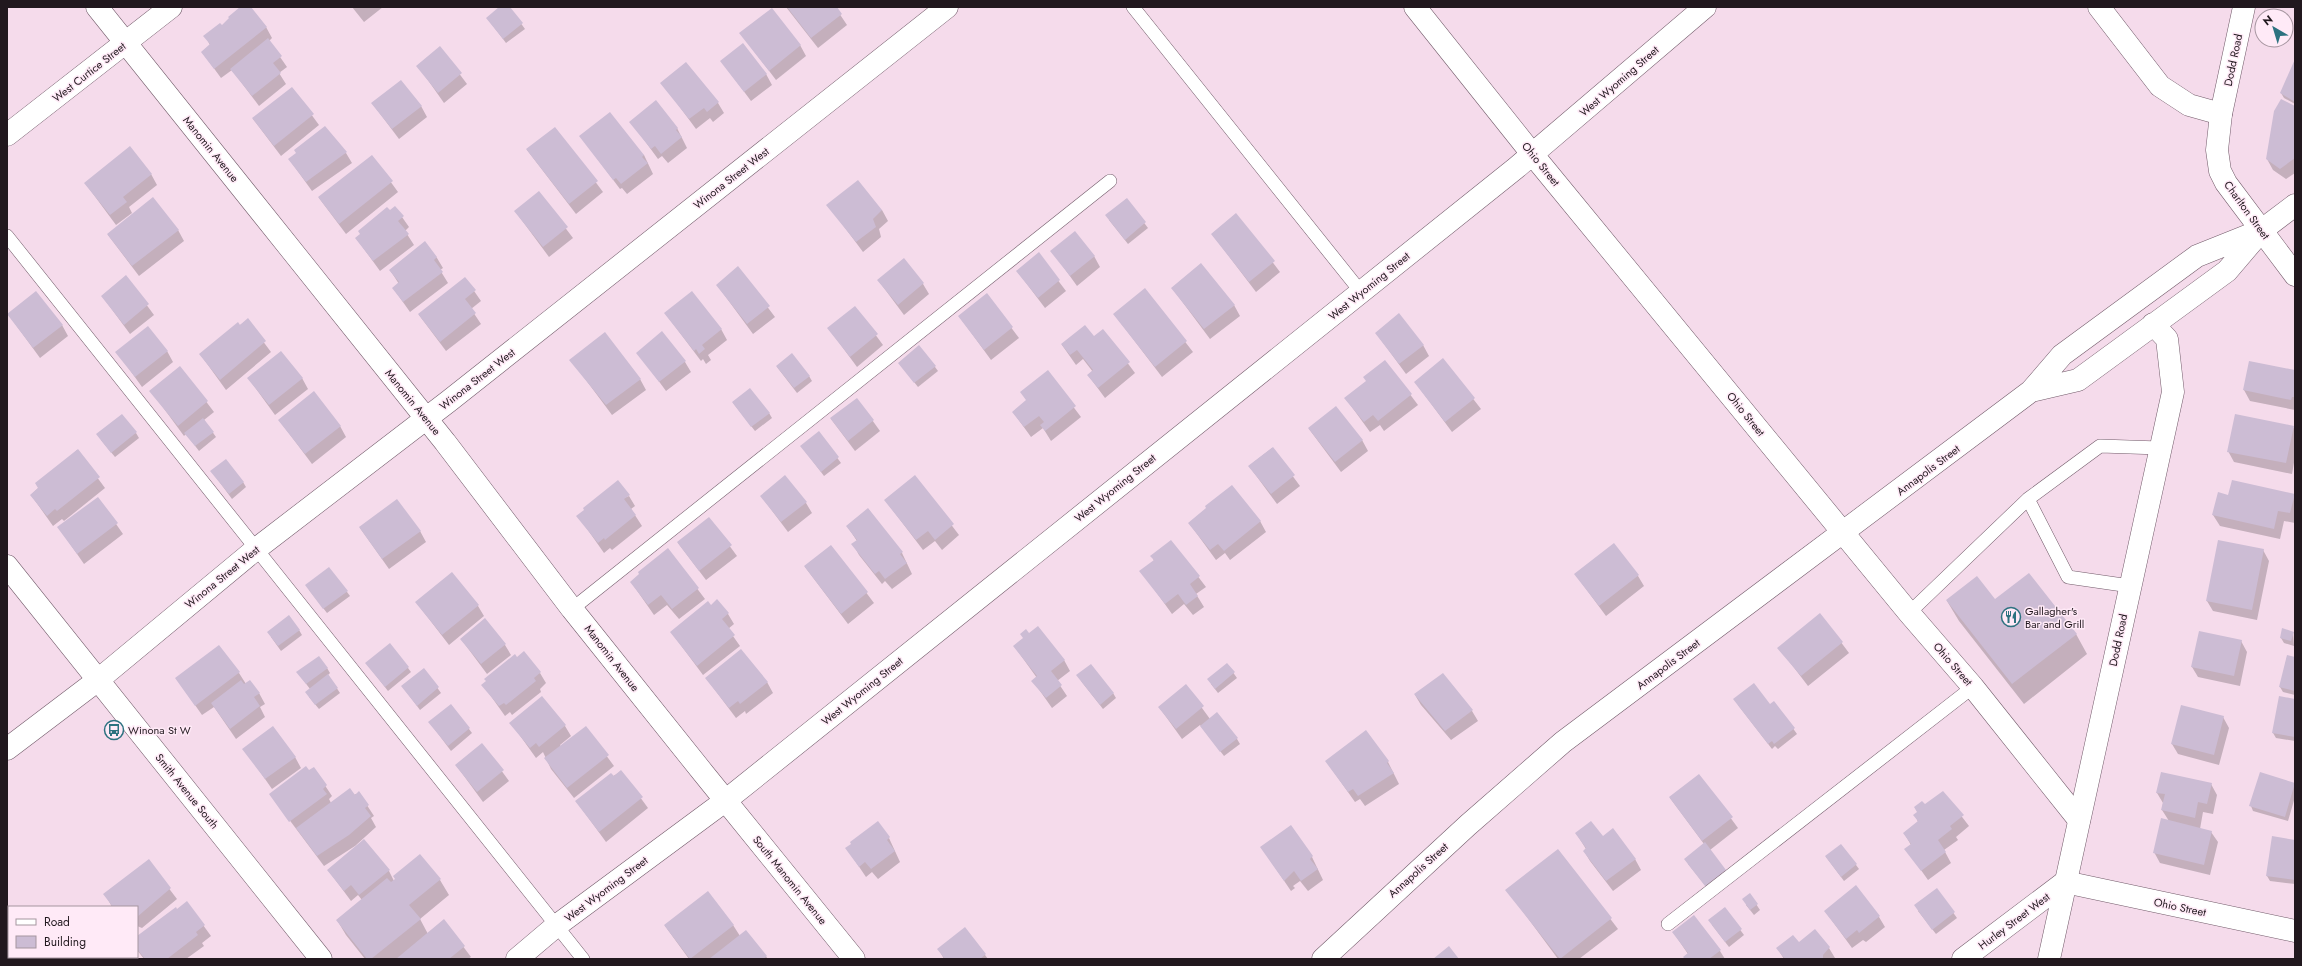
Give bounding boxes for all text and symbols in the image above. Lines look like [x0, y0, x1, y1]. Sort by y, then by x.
north arrow [2254, 8, 2294, 48]
text: N [2259, 11, 2276, 29]
street label: Dodd Road [2220, 32, 2246, 88]
street label: West Curtice Street [49, 38, 129, 106]
street label: West Wyoming Street [1576, 42, 1662, 120]
street label: Manomin Avenue [179, 113, 243, 186]
street label: Ohio Street [1518, 138, 1564, 190]
street label: Winona Street West [690, 143, 773, 213]
street label: Charlton Street [2220, 177, 2274, 243]
street label: West Wyoming Street [1325, 248, 1413, 324]
street label: Winona Street West [436, 344, 519, 414]
street label: Manomin Avenue [381, 366, 445, 439]
street label: Ohio Street [1723, 388, 1769, 440]
street label: Annapolis Street [1893, 441, 1963, 499]
street label: West Wyoming Street [1071, 450, 1159, 526]
street label: Winona Street West [181, 542, 263, 612]
place label: Gallagher's Bar and Grill [2025, 603, 2084, 632]
restaurant icon: Gallagher's Bar and Grill [2000, 606, 2022, 628]
street label: Dodd Road [2105, 612, 2131, 668]
street label: Manomin Avenue [581, 621, 643, 695]
street label: Annapolis Street [1633, 635, 1703, 693]
street label: Ohio Street [1930, 639, 1977, 689]
street label: West Wyoming Street [818, 653, 906, 729]
bus stop icon: Winona St W [103, 719, 125, 741]
place label: Winona St W [128, 722, 191, 738]
street label: Smith Avenue South [152, 750, 222, 832]
street label: South Manomin Avenue [749, 832, 831, 928]
street label: Annapolis Street [1385, 838, 1452, 901]
street label: West Wyoming Street [561, 852, 651, 926]
street label: Hurley Street West [1975, 889, 2053, 953]
street label: Ohio Street [2152, 894, 2208, 920]
legend [8, 906, 138, 958]
text: Road [44, 913, 70, 931]
text: Building [44, 933, 86, 951]

